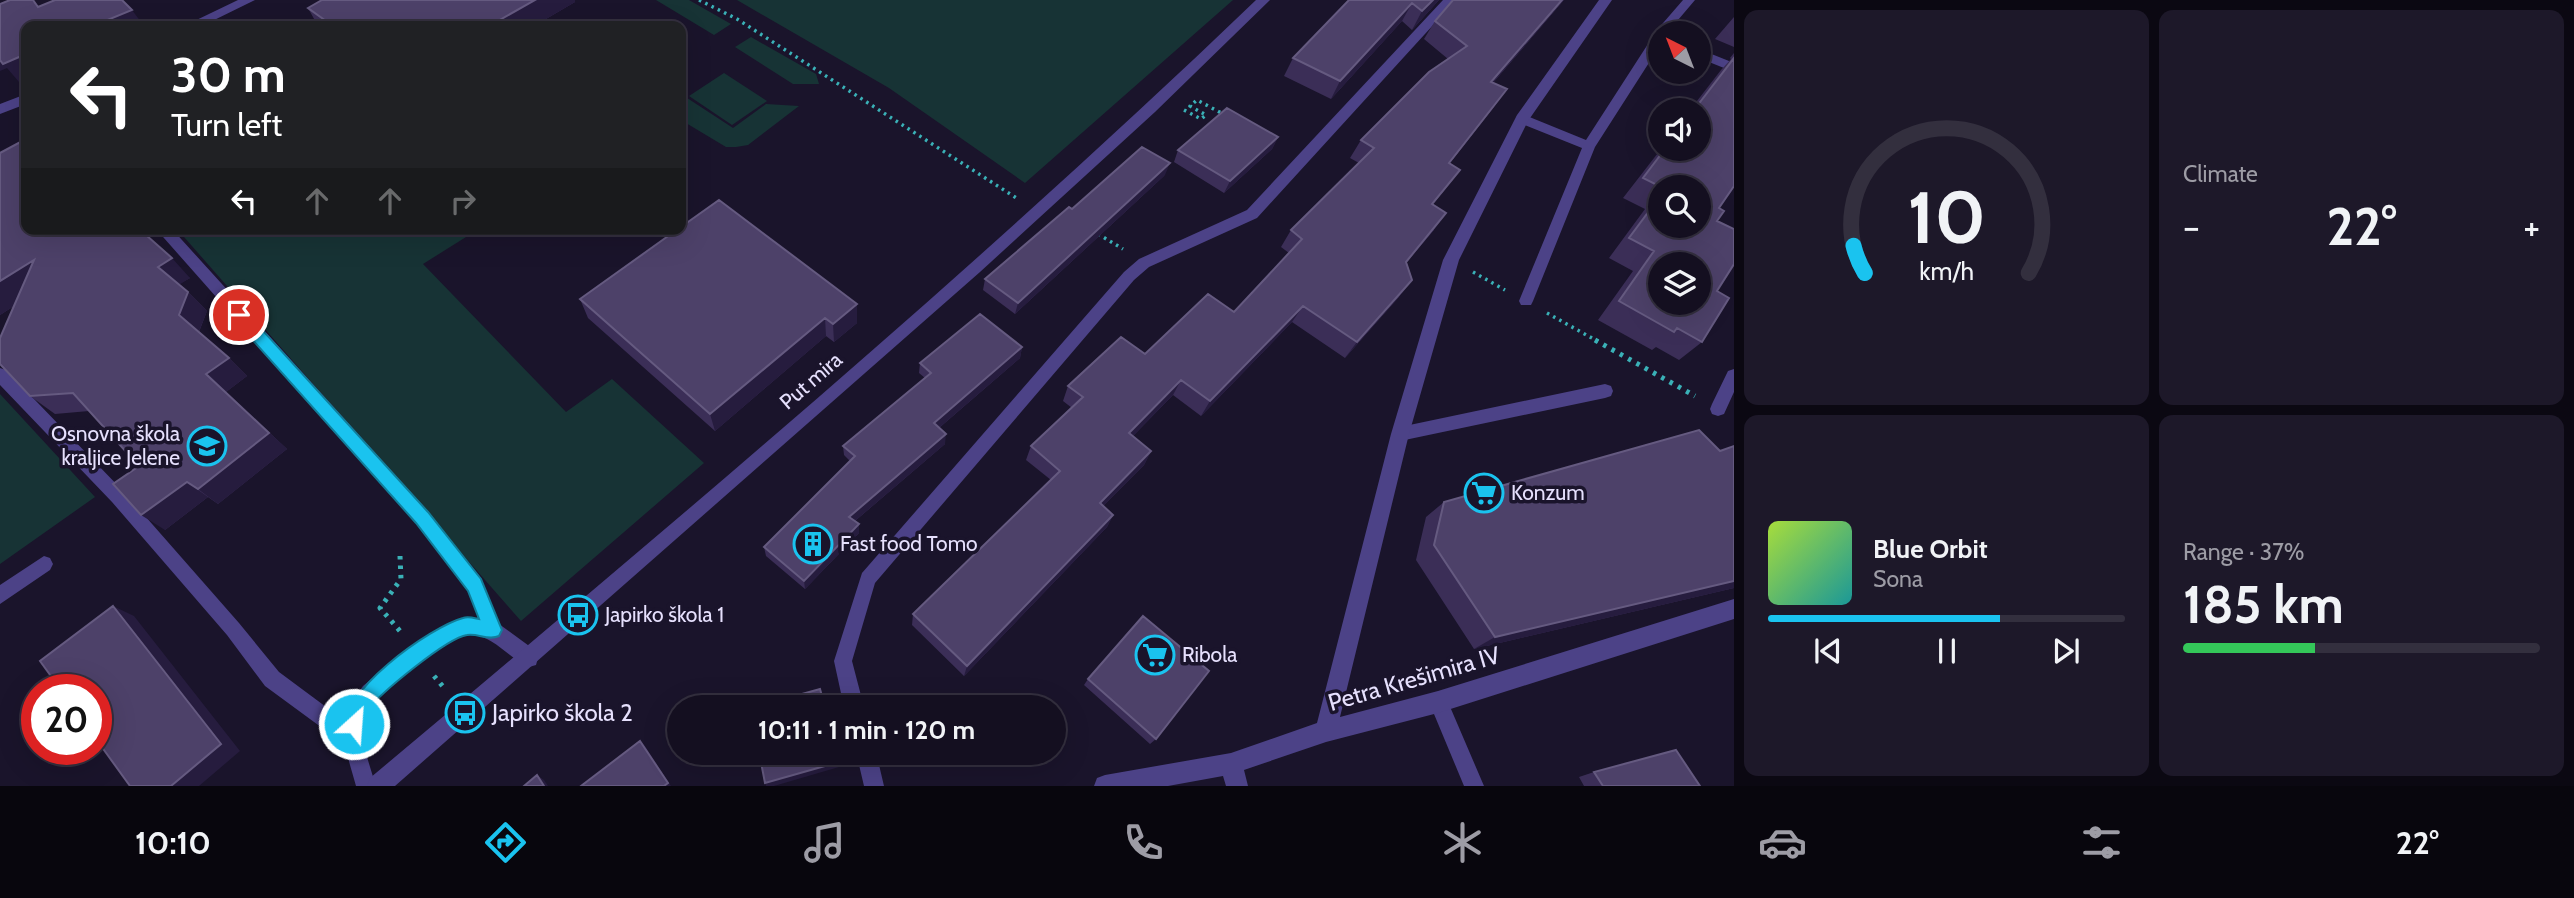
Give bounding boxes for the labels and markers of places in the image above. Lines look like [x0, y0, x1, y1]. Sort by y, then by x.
pin [209, 285, 269, 345]
place label: Osnovna škola kraljice Jelene [51, 421, 180, 471]
school or university icon: Osnovna škola kraljice Jelene [186, 425, 228, 467]
supermarket icon: Konzum [1463, 472, 1505, 514]
place label: Konzum [1511, 480, 1585, 505]
building icon: Fast food Tomo [792, 523, 834, 565]
place label: Fast food Tomo [840, 531, 978, 556]
bus stop icon: Japirko škola 1 [557, 594, 599, 636]
place label: Japirko škola 1 [604, 602, 724, 627]
supermarket icon: Ribola [1134, 634, 1176, 676]
place label: Ribola [1182, 642, 1237, 667]
bus stop icon: Japirko škola 2 [444, 692, 486, 734]
place label: Japirko škola 2 [491, 698, 633, 727]

